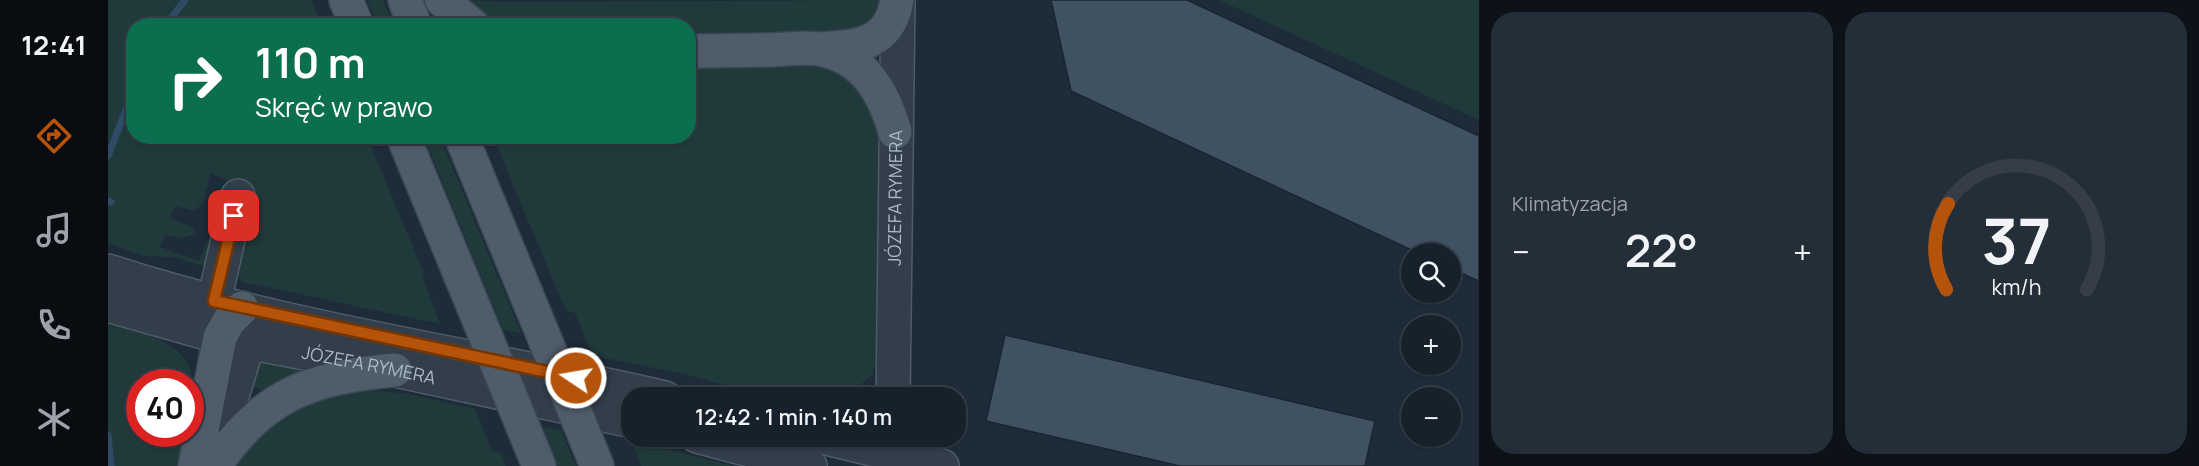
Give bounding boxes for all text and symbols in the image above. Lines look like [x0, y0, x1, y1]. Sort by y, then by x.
text: 12:41 [21, 26, 87, 63]
text: 110 m [255, 33, 366, 91]
icon: right [156, 42, 234, 120]
text: Skręć w prawo [255, 88, 433, 125]
icon: directions [33, 115, 75, 157]
street label: JÓZEFA RYMERA [882, 129, 907, 266]
pin [208, 190, 259, 241]
text: Klimatyzacja [1512, 190, 1628, 217]
text: 37 [1981, 197, 2051, 283]
icon: arrive [217, 199, 250, 232]
icon: music [33, 209, 75, 251]
text: 22° [1625, 219, 1698, 281]
text: − [1512, 229, 1530, 274]
text: + [1793, 229, 1812, 274]
map controls [1401, 243, 1461, 447]
button: search [1401, 243, 1461, 303]
text: km/h [1991, 272, 2041, 301]
icon: phone [33, 304, 75, 346]
button: + [1401, 315, 1461, 375]
street label: JÓZEFA RYMERA [300, 340, 439, 390]
position arrow [544, 346, 608, 410]
speed limit sign: 40 [126, 369, 204, 447]
button: − [1401, 387, 1461, 447]
icon: climate [33, 398, 75, 440]
text: 12:42 · 1 min · 140 m [695, 402, 892, 432]

